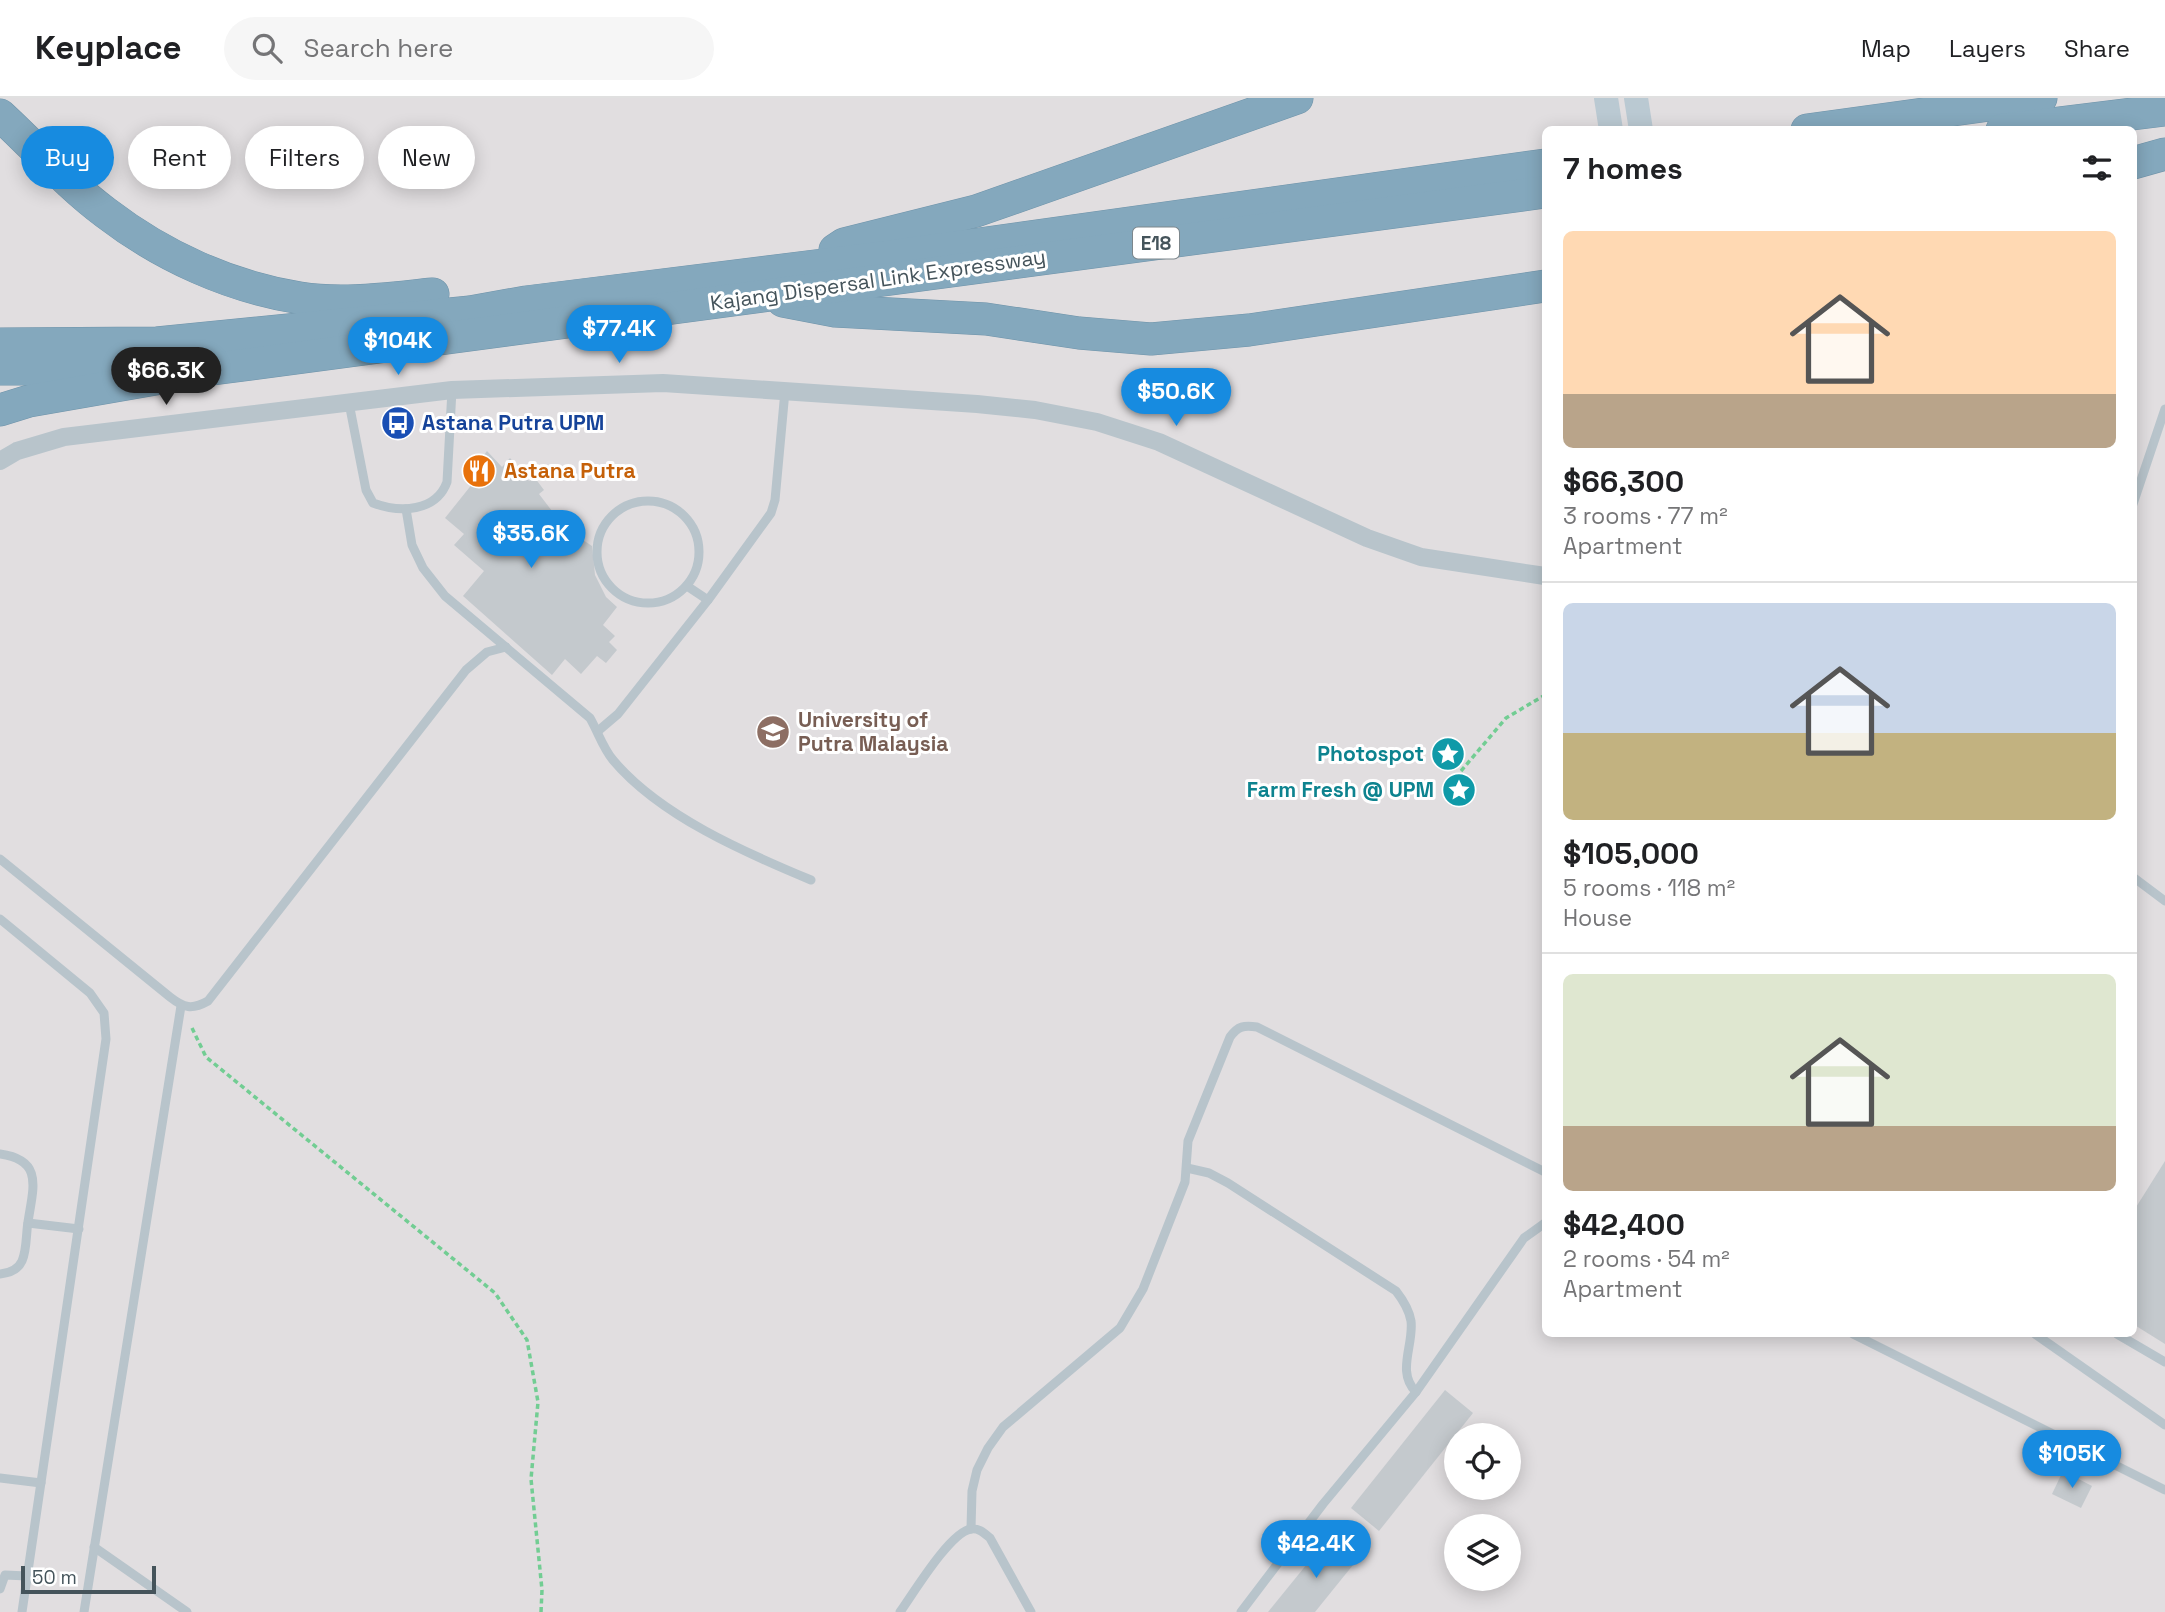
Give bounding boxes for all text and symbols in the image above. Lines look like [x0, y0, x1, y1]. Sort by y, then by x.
search box [224, 17, 714, 80]
text: Keyplace [35, 27, 182, 69]
icon: search [248, 29, 286, 67]
text: Search here [304, 31, 453, 65]
text: Map [1861, 33, 1911, 64]
text: Layers [1949, 33, 2026, 64]
text: Share [2064, 33, 2130, 64]
chip: Buy [21, 126, 114, 189]
chip: Rent [128, 126, 231, 189]
chip: Filters [245, 126, 364, 189]
chip: New [378, 126, 475, 189]
text: 7 homes [1563, 149, 1683, 188]
icon: filters [2078, 149, 2116, 187]
road number: E18 [1133, 228, 1179, 258]
street label: Kajang Dispersal Link Expressway [708, 243, 1047, 316]
icon: home [1777, 276, 1903, 402]
pin: $77.4K [562, 306, 676, 365]
text: $77.4K [582, 313, 656, 343]
pin: $104K [349, 317, 447, 377]
text: $104K [364, 325, 432, 355]
pin: $66.3K [109, 348, 223, 407]
text: $66.3K [127, 355, 205, 385]
pin: $50.6K [1119, 368, 1233, 428]
text: $50.6K [1137, 376, 1215, 406]
bus stop icon: Astana Putra UPM [379, 404, 417, 442]
place label: Astana Putra UPM [422, 409, 604, 436]
restaurant icon: Astana Putra [460, 452, 498, 490]
place label: Astana Putra [504, 457, 636, 484]
text: $66,300 [1563, 462, 1684, 501]
text: 3 rooms · 77 m² [1563, 501, 1728, 531]
pin: $35.6K [474, 510, 588, 570]
text: $35.6K [493, 518, 569, 548]
text: Apartment [1563, 531, 1683, 561]
icon: home [1777, 648, 1903, 774]
place label: University of Putra Malaysia [798, 706, 949, 757]
school or university icon: University of Putra Malaysia [754, 713, 792, 751]
place icon: Photospot [1429, 735, 1467, 773]
place label: Photospot [1317, 740, 1424, 767]
place icon: Farm Fresh @ UPM [1440, 771, 1478, 809]
place label: Farm Fresh @ UPM [1247, 776, 1434, 803]
text: $105,000 [1563, 834, 1699, 873]
text: 5 rooms · 118 m² [1563, 873, 1735, 903]
text: House [1563, 903, 1632, 933]
icon: home [1777, 1019, 1903, 1145]
text: $42,400 [1563, 1205, 1685, 1244]
text: 2 rooms · 54 m² [1563, 1244, 1730, 1274]
text: Apartment [1563, 1274, 1683, 1304]
map controls [1444, 1423, 1521, 1591]
button: locate [1444, 1423, 1521, 1500]
pin: $105K [2023, 1430, 2121, 1490]
text: $105K [2038, 1438, 2106, 1468]
button: layers [1444, 1514, 1521, 1591]
pin: $42.4K [1259, 1520, 1373, 1580]
text: $42.4K [1277, 1528, 1355, 1558]
scale bar [21, 1563, 156, 1595]
text: 50 m [32, 1565, 77, 1590]

